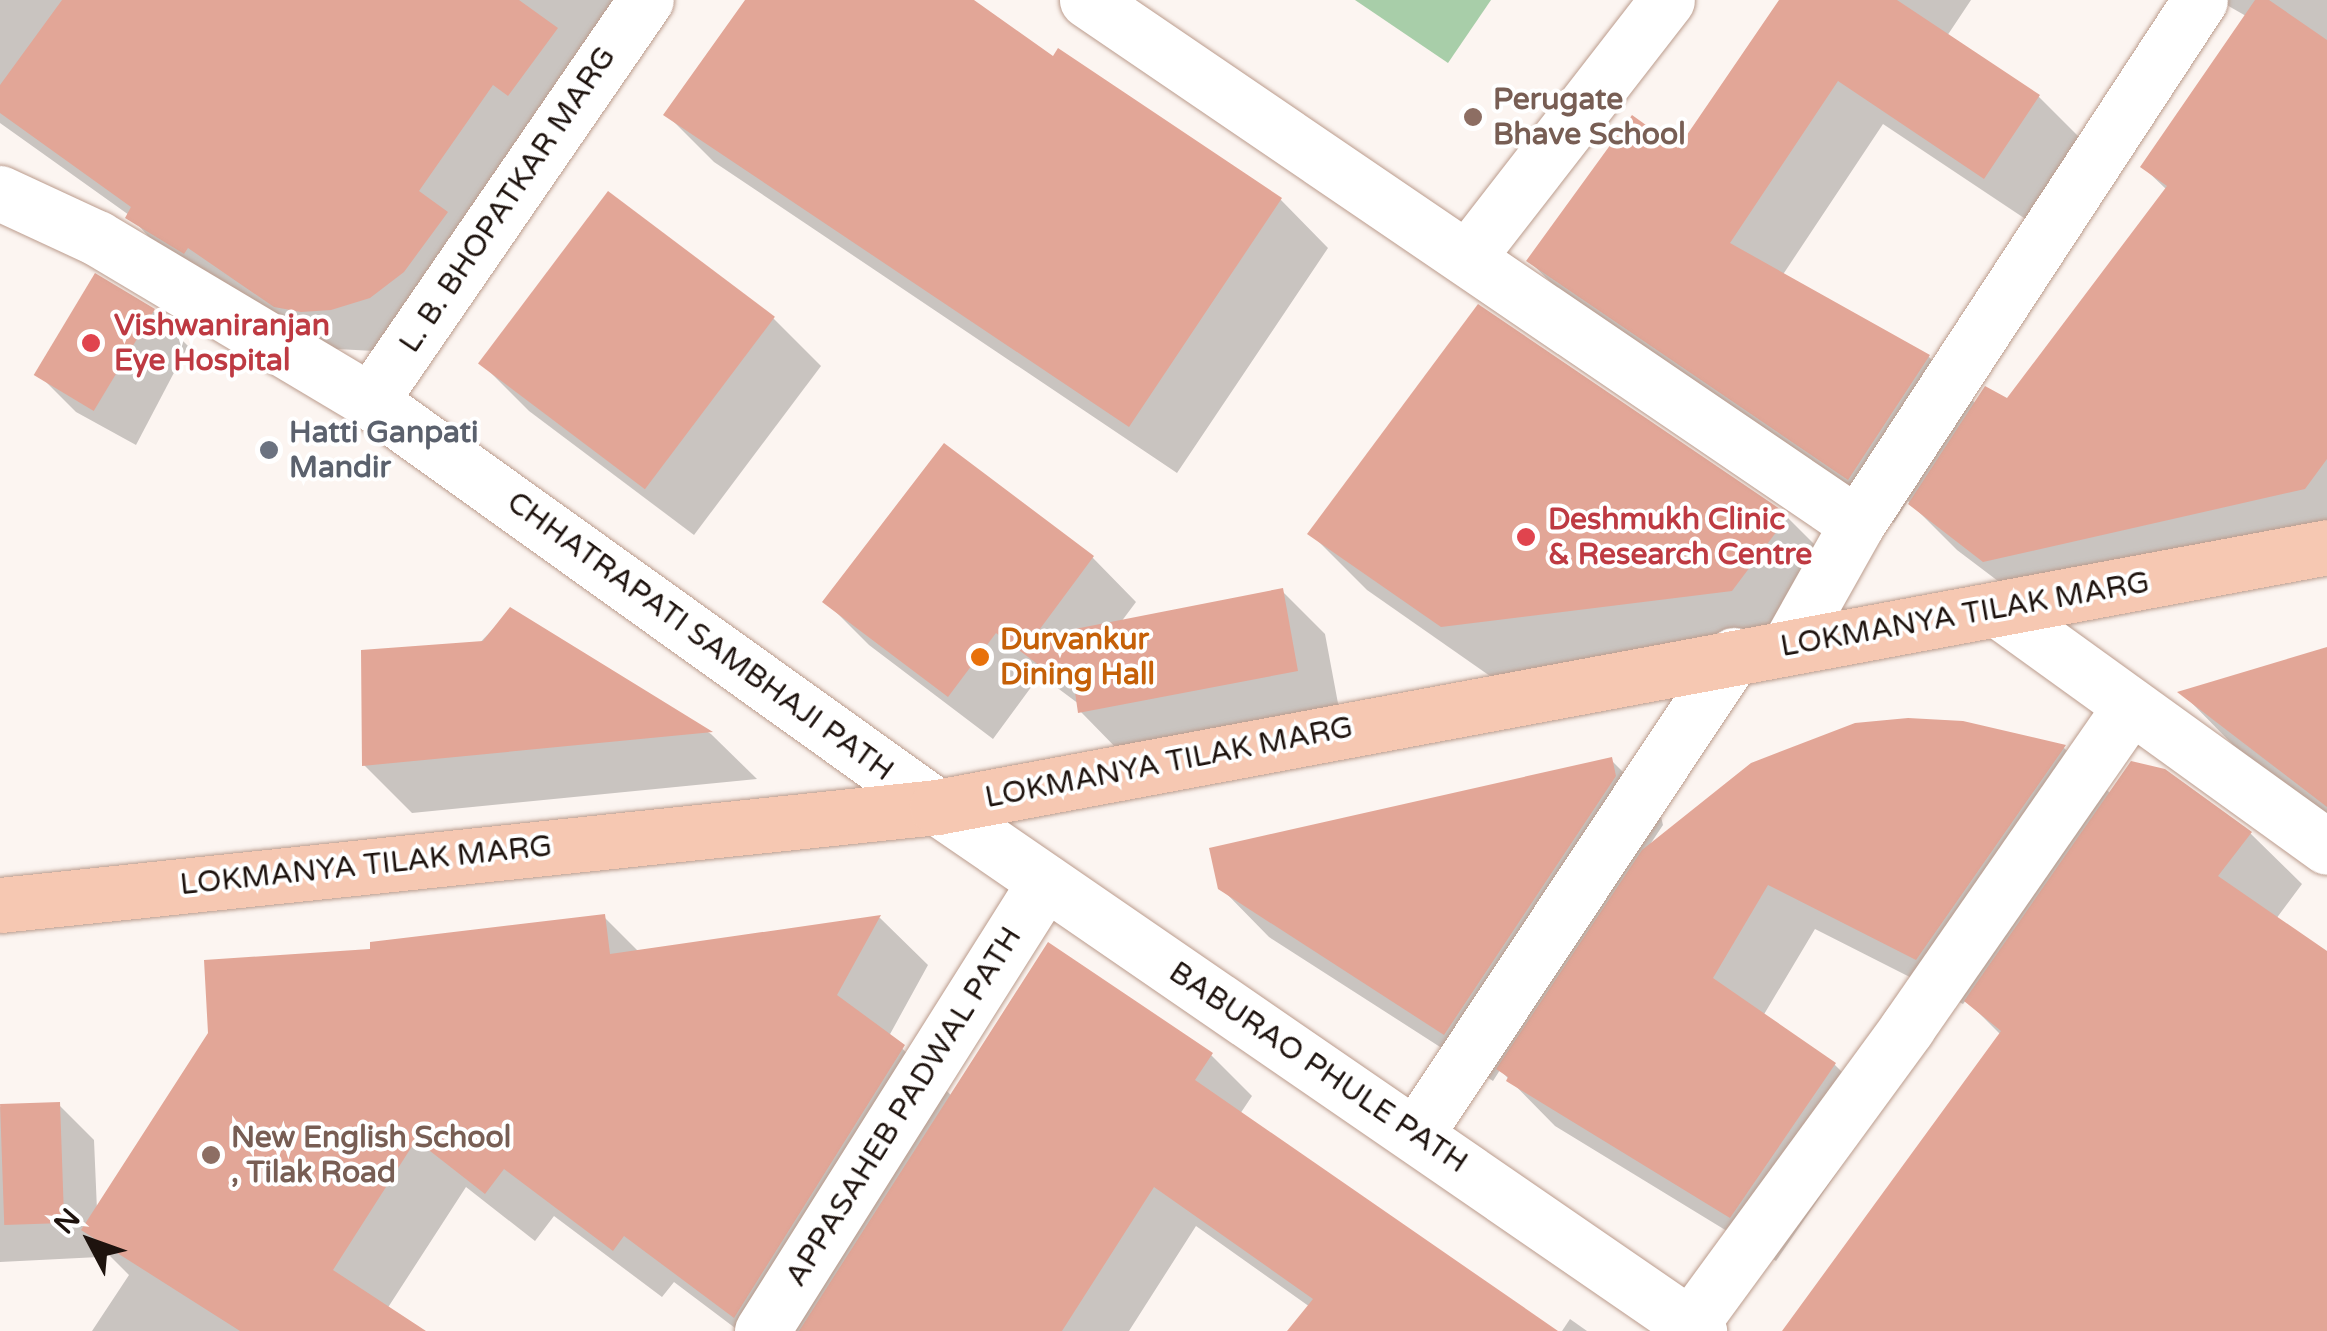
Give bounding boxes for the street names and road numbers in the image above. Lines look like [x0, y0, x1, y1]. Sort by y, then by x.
street label: L. B. BHOPATKAR MARG [392, 40, 624, 360]
street label: CHHATRAPATI SAMBHAJI PATH [500, 485, 900, 789]
street label: LOKMANYA TILAK MARG [1778, 565, 2152, 665]
street label: LOKMANYA TILAK MARG [982, 710, 1356, 816]
street label: LOKMANYA TILAK MARG [178, 829, 554, 903]
street label: APPASAHEB PADWAL PATH [778, 921, 1030, 1293]
street label: BABURAO PHULE PATH [1162, 955, 1474, 1181]

